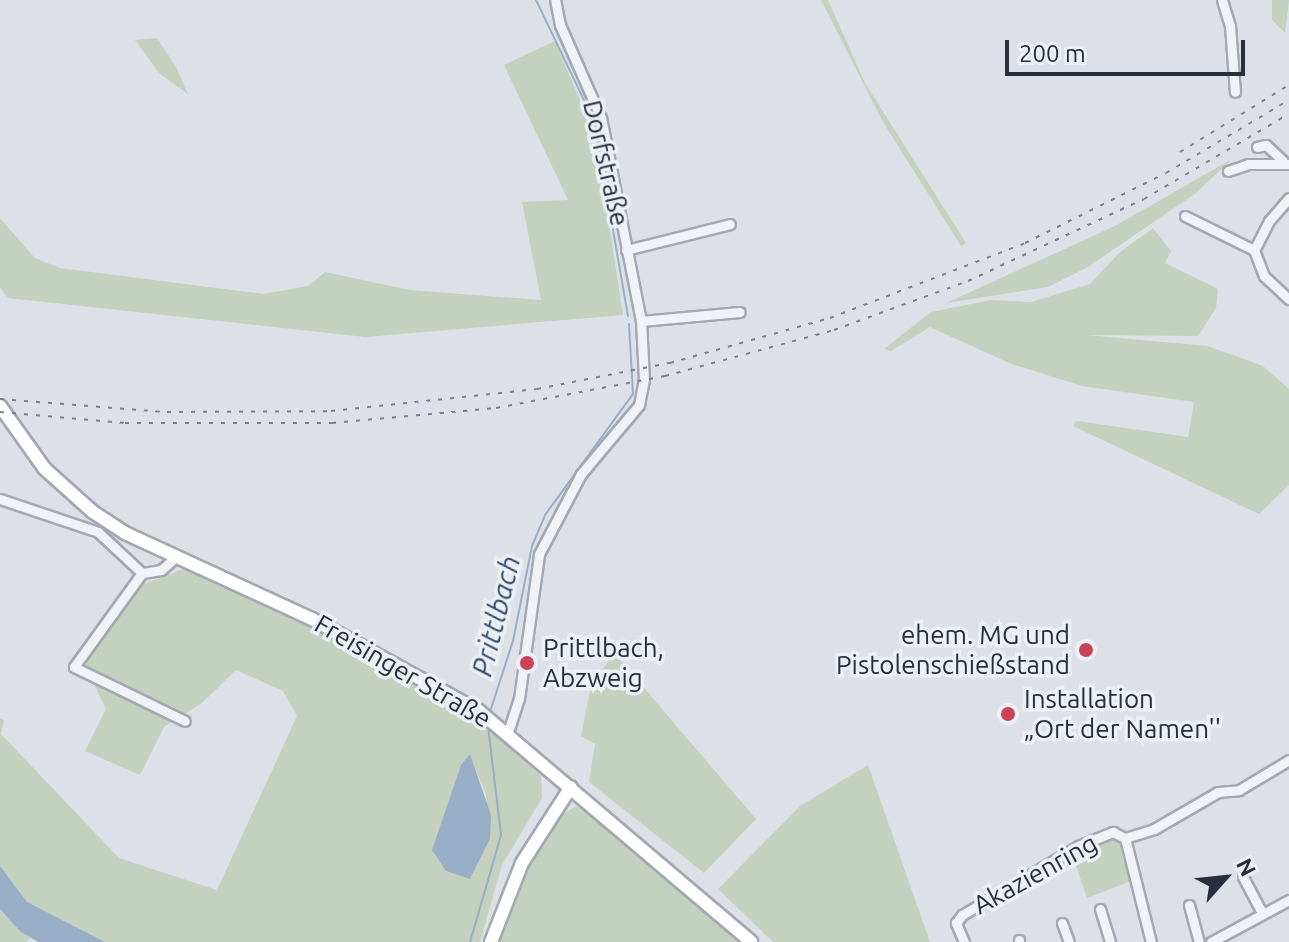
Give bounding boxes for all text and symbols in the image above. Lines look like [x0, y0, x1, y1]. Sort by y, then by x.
scale bar [1009, 24, 1249, 74]
text: 200 m [1019, 40, 1086, 67]
street label: Dorfstraße [576, 97, 636, 229]
water label: Prittlbach [465, 552, 527, 680]
street label: Freisinger Straße [309, 608, 497, 734]
place label: ehem. MG und Pistolenschießstand [836, 619, 1070, 680]
place label: Prittlbach, Abzweig [543, 632, 664, 694]
marker: ehem. MG und Pistolenschießstand [1077, 641, 1095, 659]
marker: Prittlbach, Abzweig [518, 654, 536, 672]
place label: Installation „Ort der Namen'' [1024, 683, 1221, 744]
marker: Installation „Ort der Namen'' [999, 705, 1017, 723]
street label: Akazienring [968, 827, 1102, 921]
north arrow [1185, 838, 1265, 918]
text: N [1232, 854, 1262, 880]

